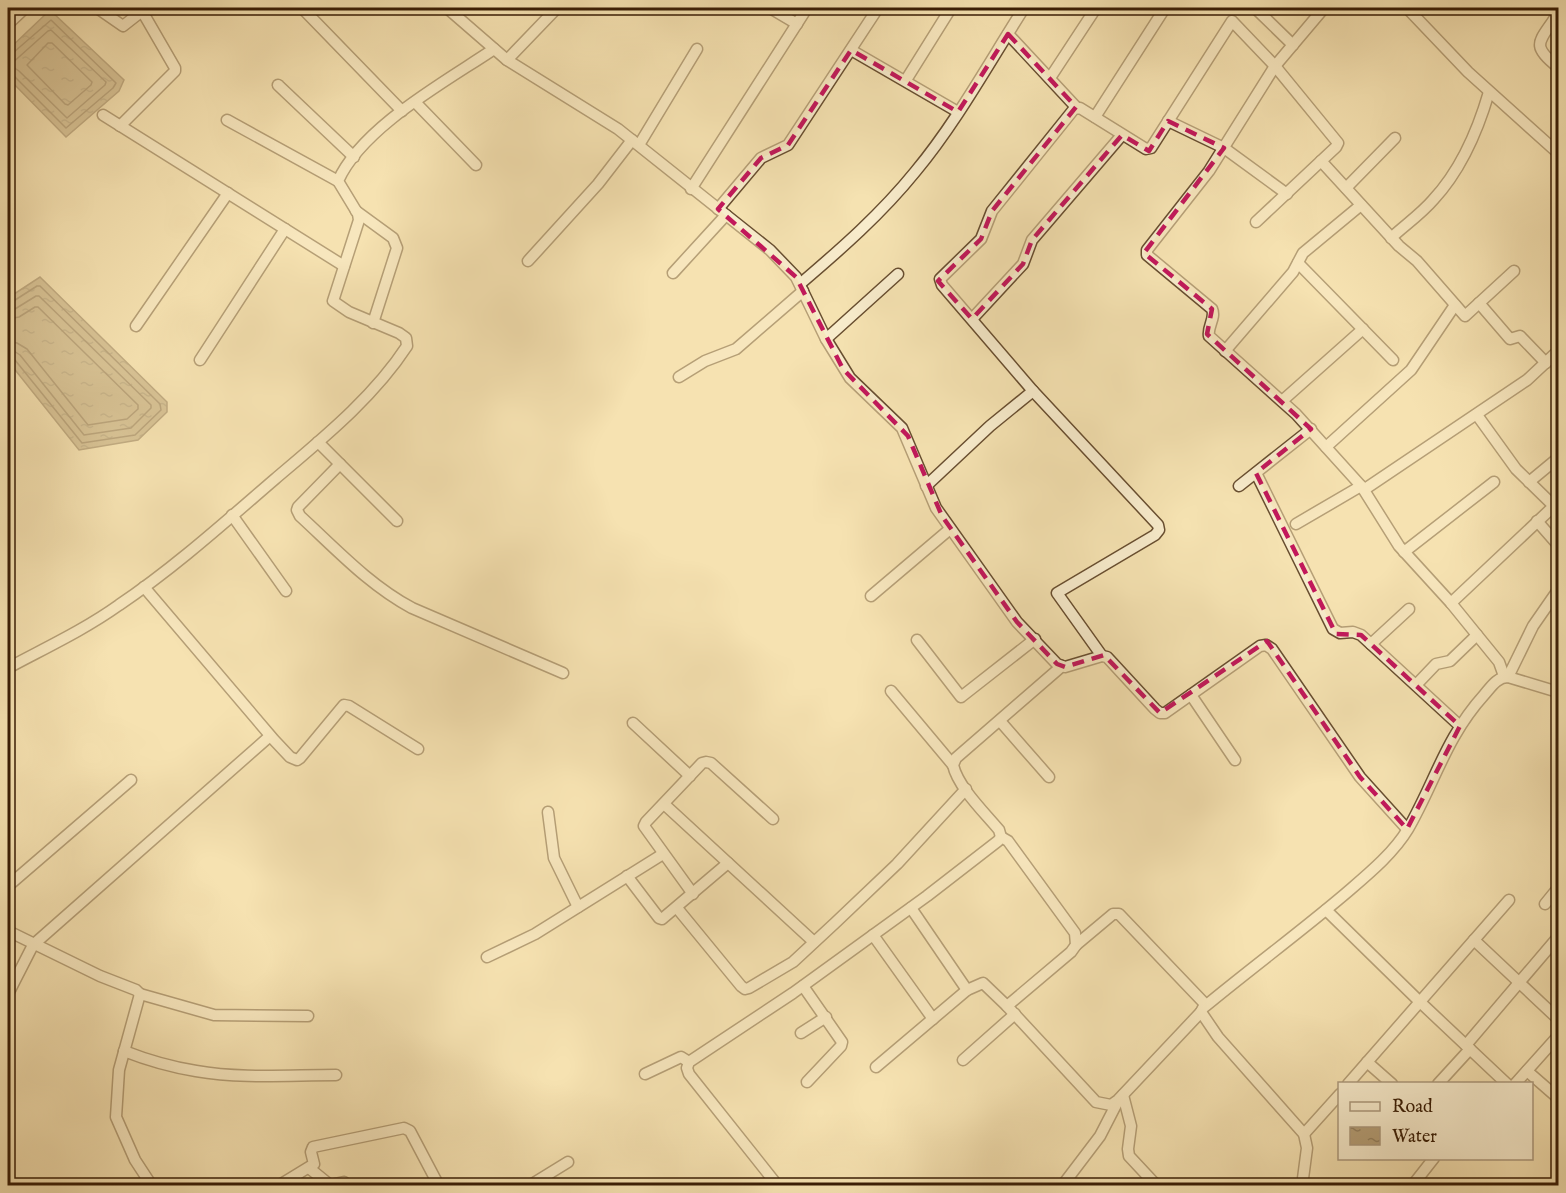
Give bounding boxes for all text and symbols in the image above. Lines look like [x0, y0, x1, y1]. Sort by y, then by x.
legend [1338, 1082, 1533, 1160]
text: Road [1392, 1096, 1433, 1119]
text: Water [1392, 1126, 1437, 1149]

